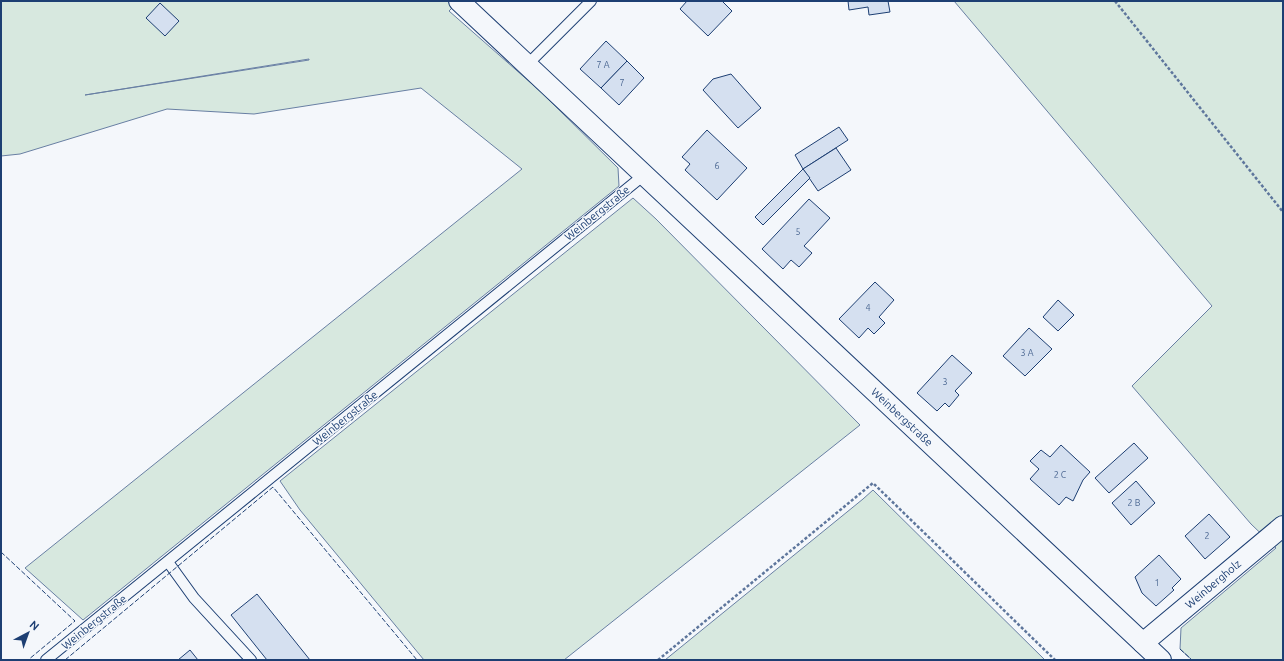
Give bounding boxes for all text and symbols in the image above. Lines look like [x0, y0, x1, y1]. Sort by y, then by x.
house number: 7 A [597, 60, 610, 70]
house number: 7 [619, 78, 625, 88]
house number: 6 [714, 161, 720, 171]
street label: Weinbergstraße [562, 183, 632, 243]
house number: 5 [795, 227, 801, 237]
house number: 4 [865, 303, 871, 313]
house number: 3 A [1021, 348, 1034, 358]
house number: 3 [942, 377, 948, 387]
street label: Weinbergstraße [869, 385, 935, 449]
street label: Weinbergstraße [310, 388, 380, 448]
house number: 2 C [1054, 470, 1067, 480]
house number: 2 B [1128, 498, 1141, 508]
house number: 2 [1204, 531, 1210, 541]
street label: Weinbergholz [1183, 557, 1243, 611]
house number: 1 [1154, 578, 1160, 588]
street label: Weinbergstraße [59, 592, 129, 652]
north arrow [8, 613, 48, 653]
text: N [28, 618, 42, 633]

